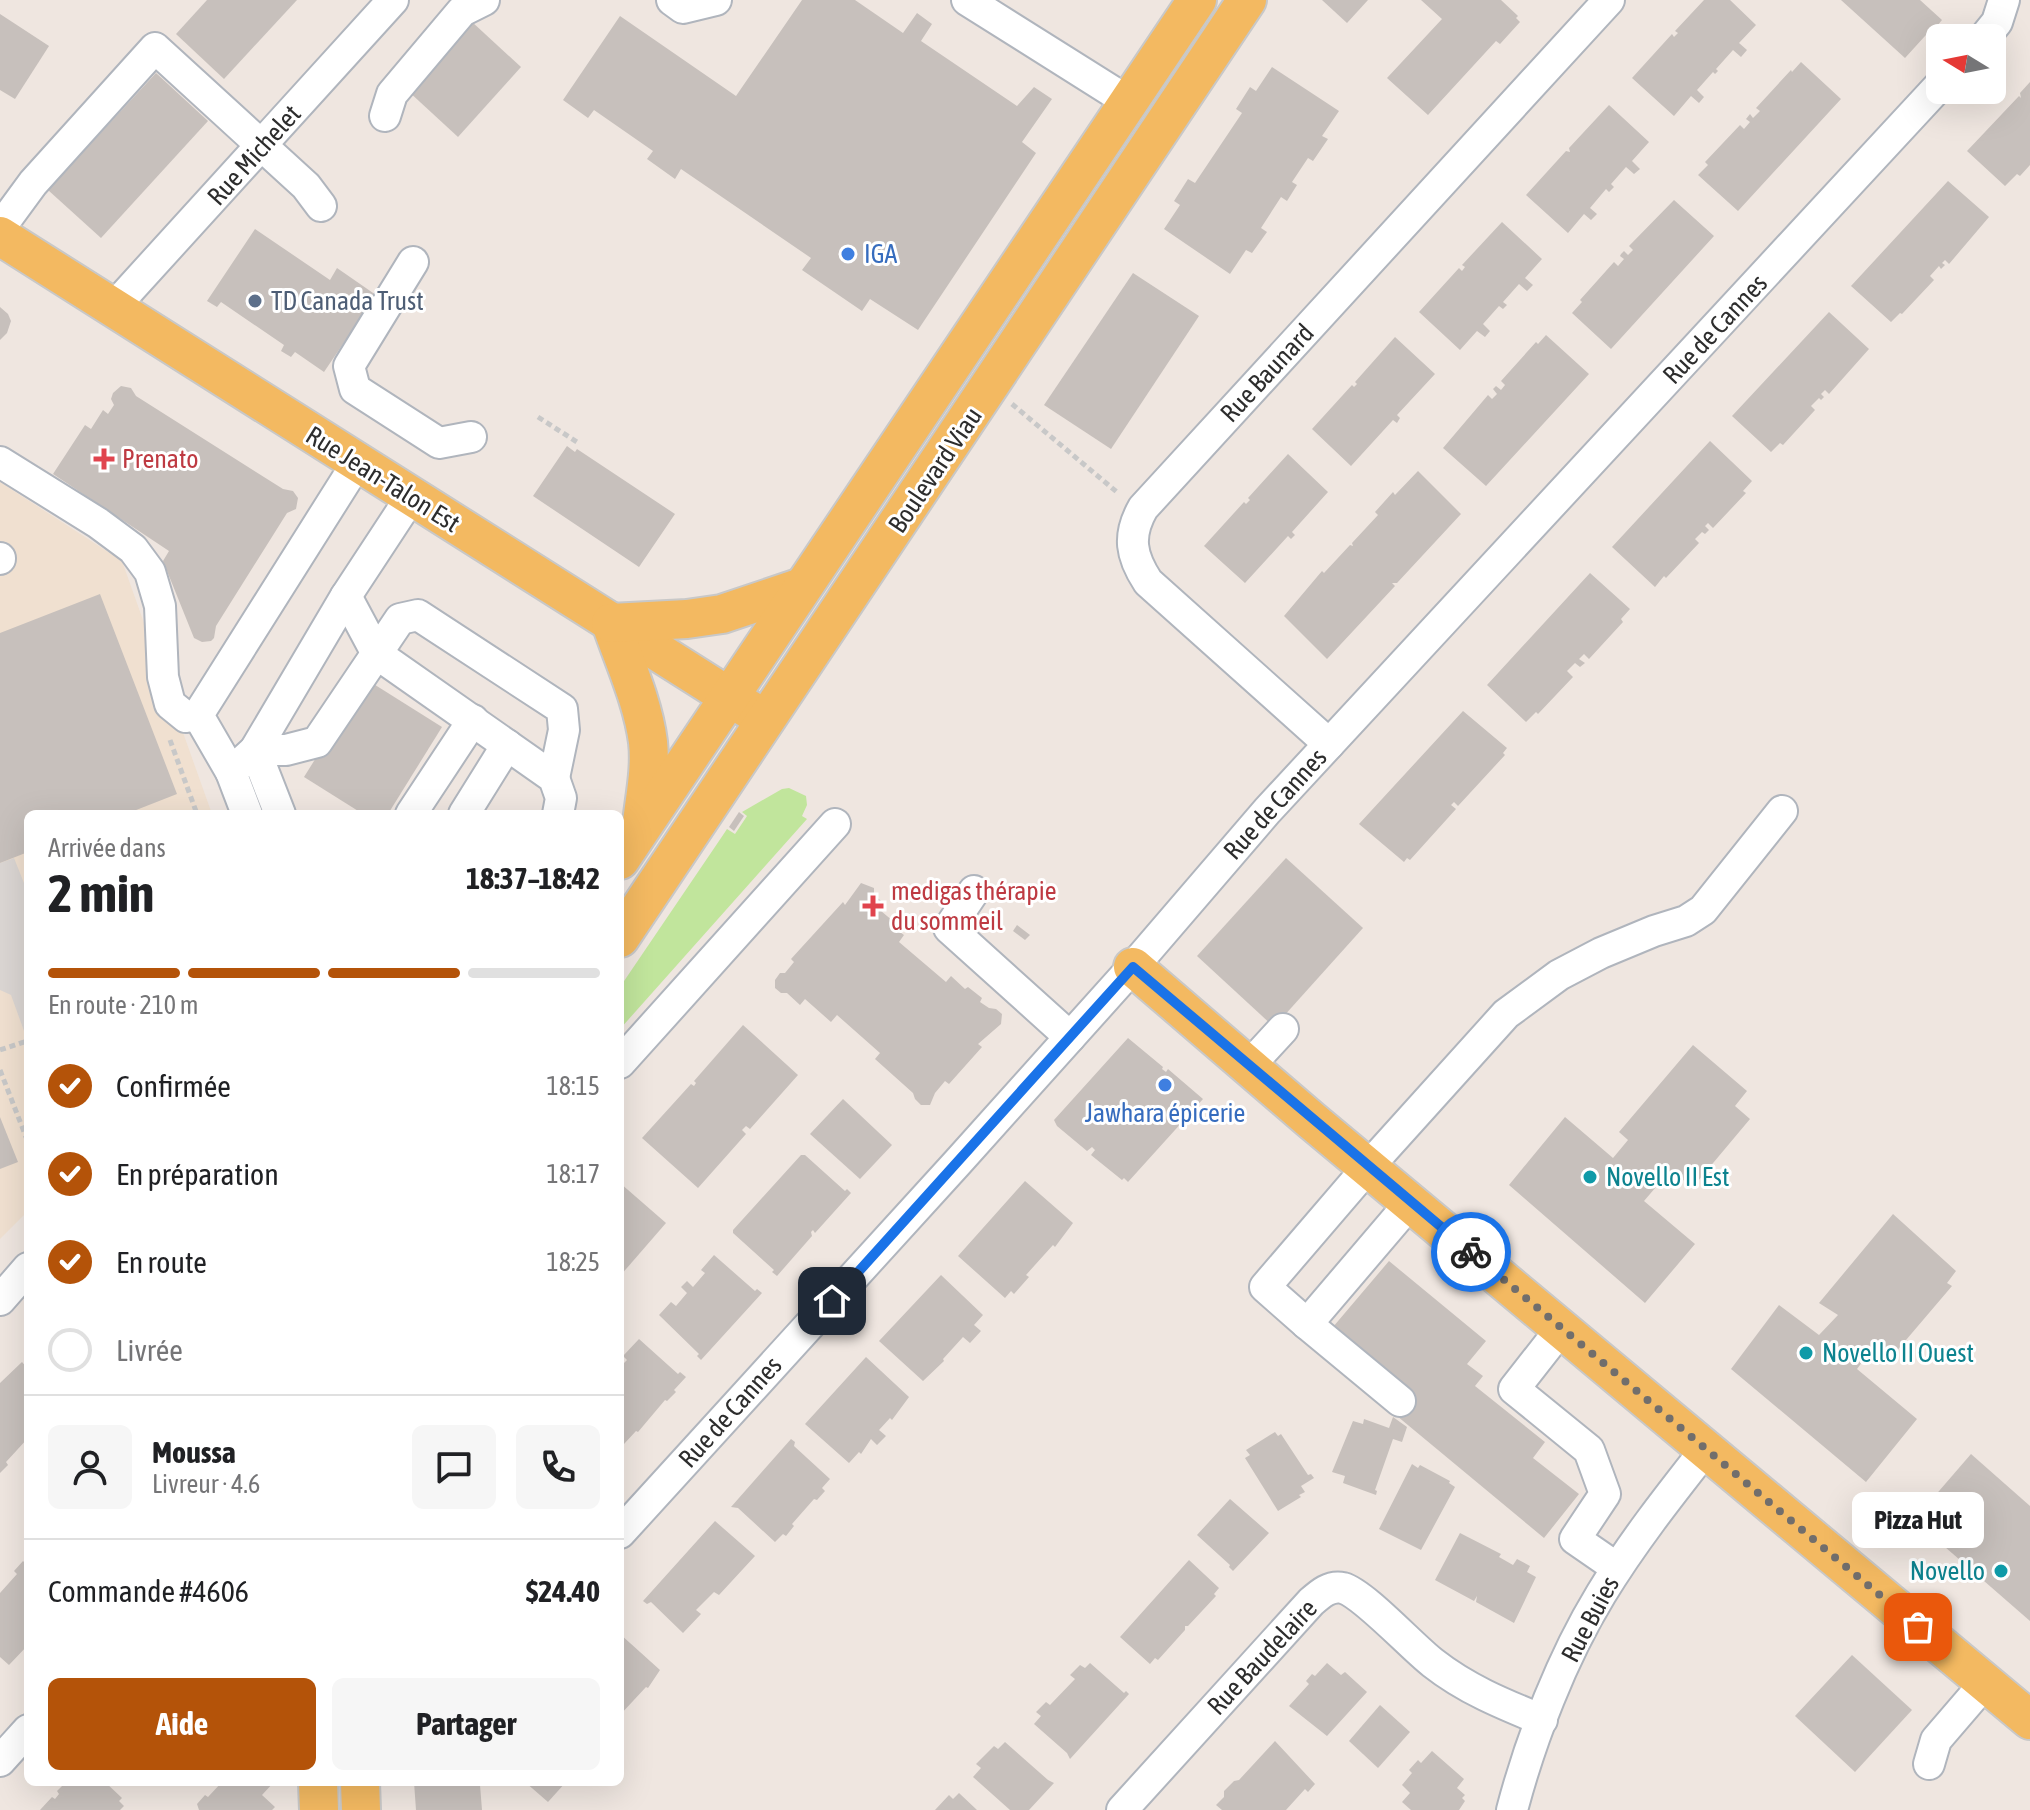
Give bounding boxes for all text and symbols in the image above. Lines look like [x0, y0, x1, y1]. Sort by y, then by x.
north arrow [1926, 24, 2006, 104]
map controls [1926, 24, 2006, 104]
street label: Rue Michelet [201, 99, 307, 211]
place label: IGA [864, 239, 897, 269]
marker: IGA [839, 245, 857, 263]
street label: Rue de Cannes [1657, 268, 1773, 390]
place label: TD Canada Trust [271, 286, 424, 316]
marker: TD Canada Trust [246, 292, 264, 310]
street label: Rue Baunard [1214, 318, 1320, 428]
street label: Boulevard Viau [882, 402, 988, 538]
street label: Rue Jean-Talon Est [301, 420, 465, 538]
place label: Prenato [122, 444, 198, 474]
marker: Prenato [93, 448, 115, 470]
street label: Rue de Cannes [1217, 742, 1333, 866]
text: Arrivée dans [48, 833, 166, 863]
text: 18:37–18:42 [466, 861, 600, 895]
text: 2 min [48, 863, 154, 923]
place label: medigas thérapie du sommeil [891, 876, 1056, 936]
marker: medigas thérapie du sommeil [862, 895, 884, 917]
text: En route · 210 m [48, 990, 198, 1020]
icon: check [48, 1064, 92, 1108]
text: Confirmée [116, 1069, 231, 1103]
text: 18:15 [546, 1071, 600, 1101]
marker: Jawhara épicerie [1156, 1076, 1174, 1094]
place label: Jawhara épicerie [1085, 1098, 1245, 1128]
icon: check [48, 1152, 92, 1196]
text: En préparation [116, 1157, 279, 1191]
text: 18:17 [546, 1159, 600, 1189]
place label: Novello II Est [1606, 1162, 1729, 1192]
marker: Novello II Est [1581, 1168, 1599, 1186]
courier [1431, 1212, 1511, 1292]
icon: bike [1449, 1230, 1493, 1274]
icon: check [48, 1240, 92, 1284]
text: En route [116, 1245, 207, 1279]
text: 18:25 [546, 1247, 600, 1277]
pin [798, 1267, 866, 1335]
icon: home [810, 1279, 854, 1323]
text: Livrée [116, 1333, 183, 1367]
place label: Novello II Ouest [1822, 1338, 1974, 1368]
marker: Novello II Ouest [1797, 1344, 1815, 1362]
street label: Rue de Cannes [672, 1350, 788, 1474]
button: person [48, 1425, 132, 1509]
button: chat [412, 1425, 496, 1509]
button: phone [516, 1425, 600, 1509]
text: Moussa [152, 1435, 236, 1469]
text: Livreur · 4.6 [152, 1469, 260, 1499]
callout: Pizza Hut [1852, 1491, 1984, 1547]
text: Pizza Hut [1874, 1505, 1962, 1535]
place label: Novello [1910, 1556, 1985, 1586]
marker: Novello [1992, 1562, 2010, 1580]
street label: Rue Buies [1555, 1571, 1625, 1667]
text: Commande #4606 [48, 1574, 249, 1608]
text: $24.40 [526, 1574, 600, 1608]
street label: Rue Baudelaire [1201, 1593, 1323, 1721]
pin [1884, 1593, 1952, 1661]
icon: bag [1896, 1605, 1940, 1649]
button: Aide [48, 1678, 316, 1770]
button: Partager [332, 1678, 600, 1770]

